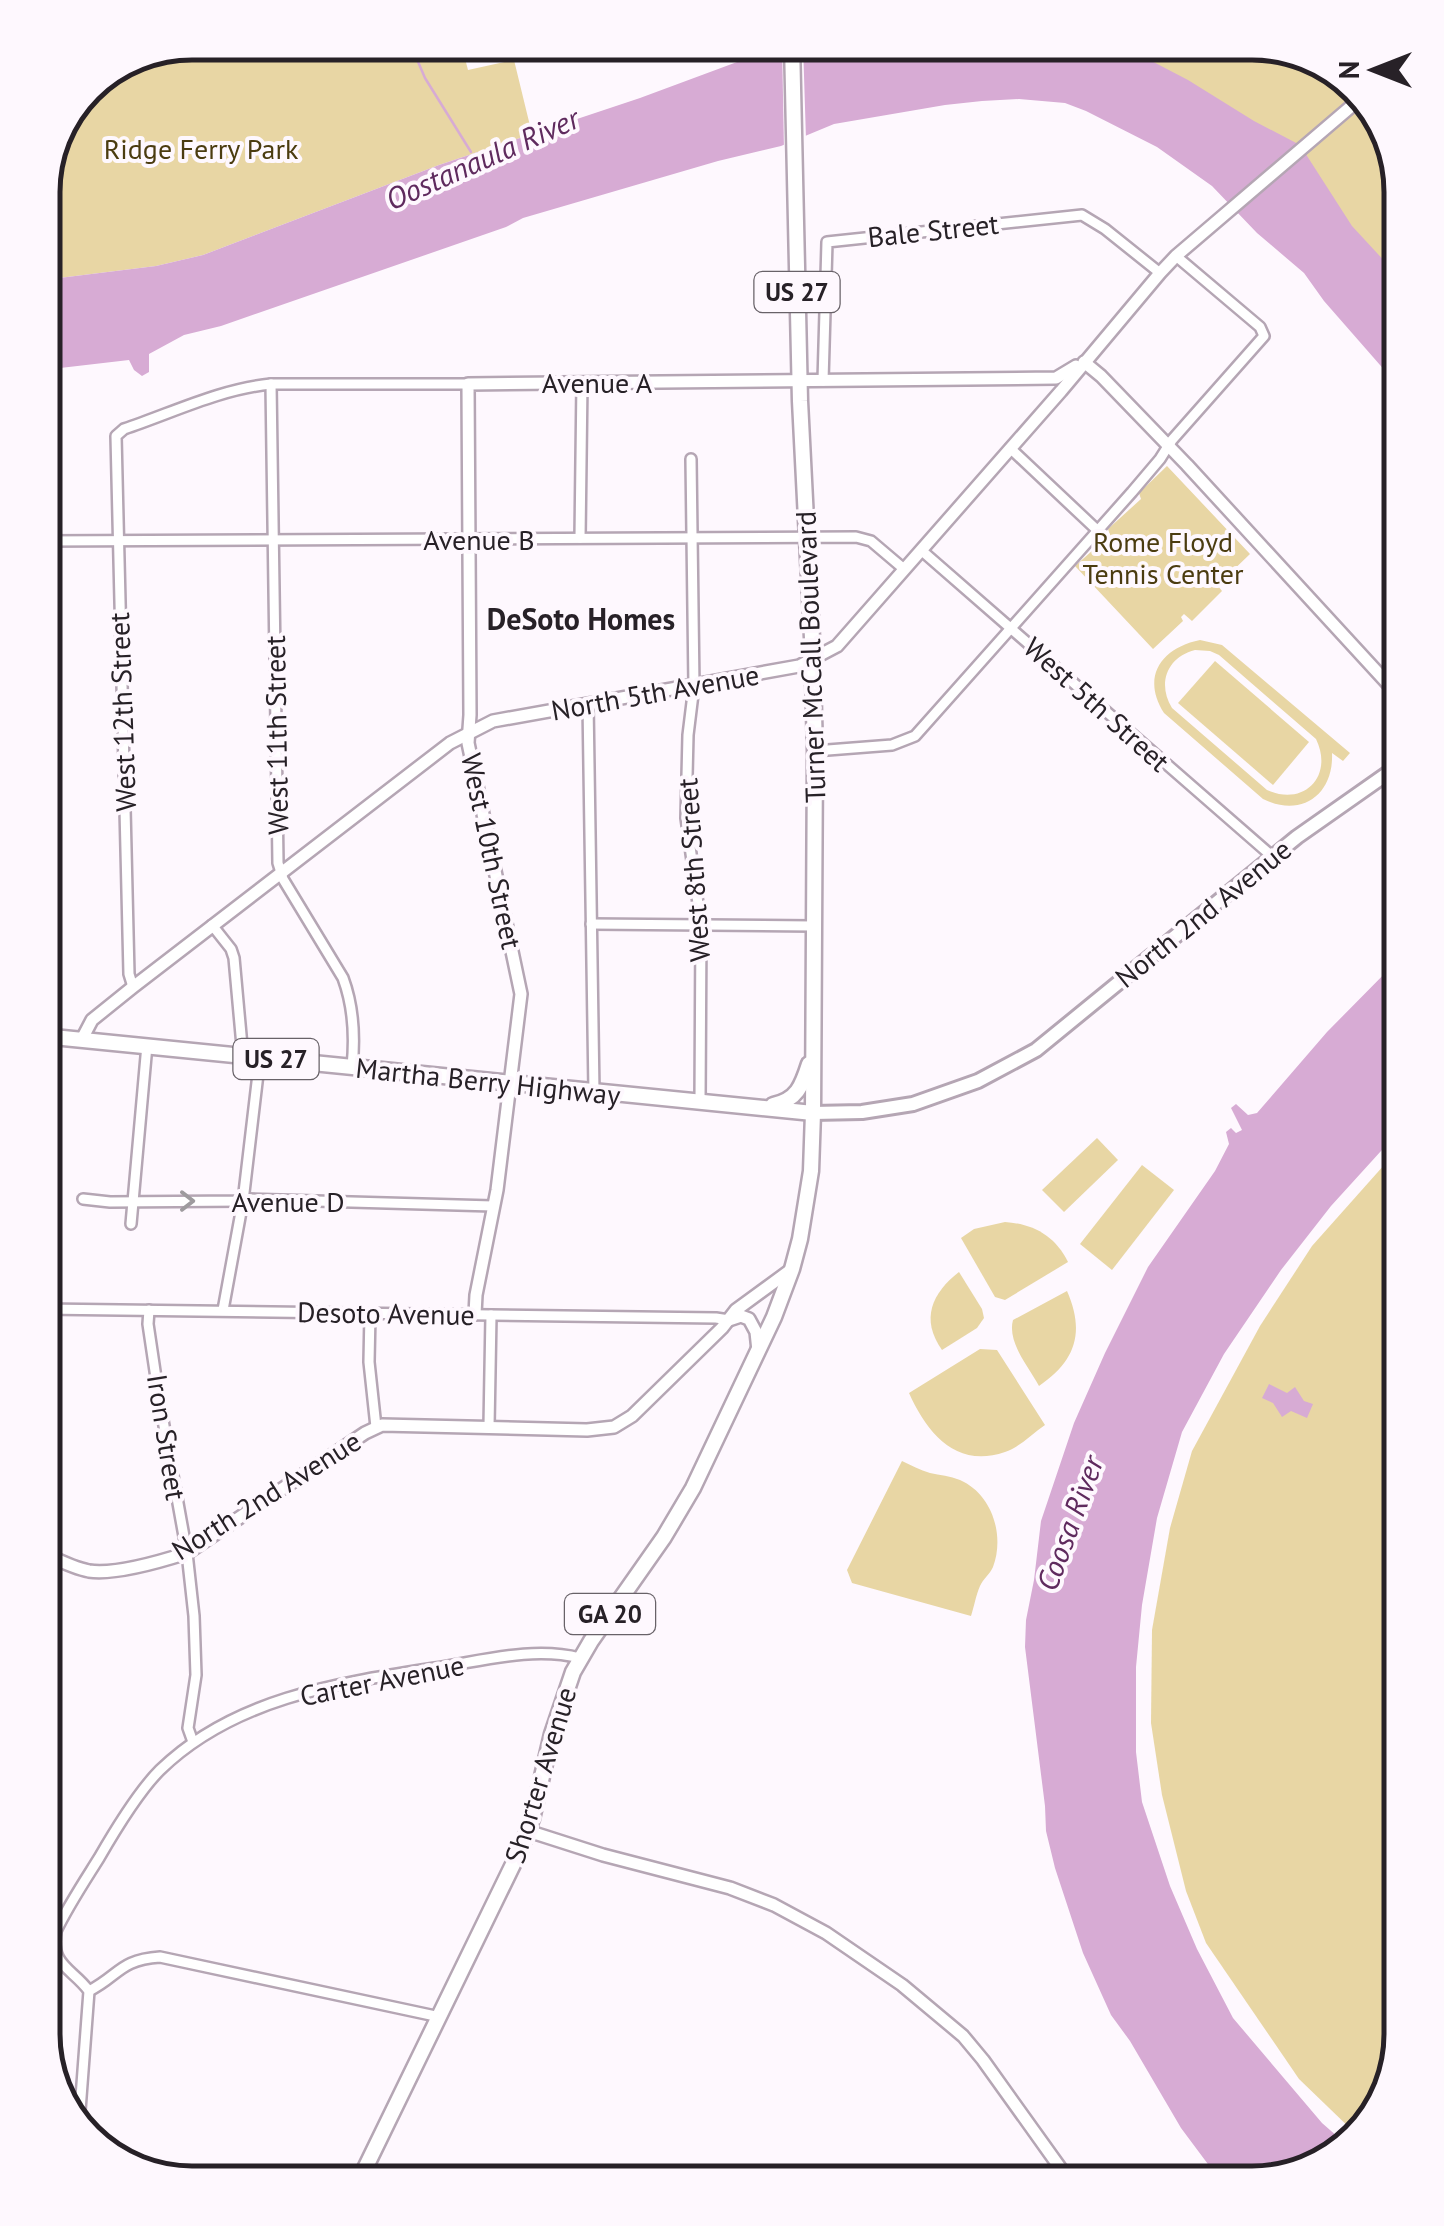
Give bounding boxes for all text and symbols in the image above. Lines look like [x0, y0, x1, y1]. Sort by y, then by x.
north arrow [1324, 20, 1424, 120]
text: N [1330, 61, 1367, 79]
water label: Oostanaula River [379, 97, 587, 218]
park label: Ridge Ferry Park [104, 130, 299, 167]
street label: Bale Street [866, 205, 1001, 255]
road number: US 27 [754, 272, 840, 312]
street label: Avenue A [542, 364, 653, 401]
street label: Turner McCall Boulevard [786, 510, 834, 804]
street label: Avenue B [423, 521, 535, 558]
park label: Rome Floyd Tennis Center [1082, 523, 1244, 592]
district label: DeSoto Homes [487, 599, 675, 638]
street label: West 12th Street [100, 611, 144, 812]
street label: West 5th Street [1016, 629, 1178, 780]
street label: West 11th Street [256, 635, 296, 835]
street label: North 5th Avenue [548, 655, 762, 729]
street label: West 10th Street [453, 750, 531, 953]
street label: West 8th Street [668, 776, 718, 963]
street label: North 2nd Avenue [1107, 831, 1299, 995]
road number: US 27 [234, 1039, 318, 1079]
street label: Martha Berry Highway [354, 1049, 622, 1113]
street label: Avenue D [231, 1183, 345, 1220]
one-way arrow [180, 1190, 196, 1212]
street label: Desoto Avenue [297, 1293, 475, 1333]
street label: Iron Street [139, 1371, 195, 1503]
street label: North 2nd Avenue [165, 1422, 367, 1568]
water label: Coosa River [1027, 1448, 1112, 1596]
road number: GA 20 [565, 1594, 655, 1634]
street label: Carter Avenue [297, 1646, 467, 1714]
street label: Shorter Avenue [496, 1682, 584, 1868]

